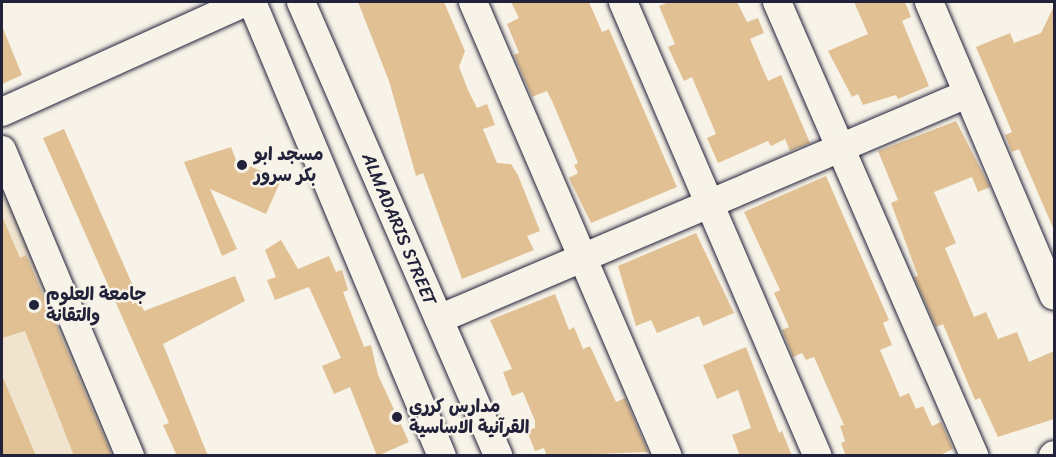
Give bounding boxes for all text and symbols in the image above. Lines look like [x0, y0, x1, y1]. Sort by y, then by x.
place label: مسجد ابو بكر سرور [254, 144, 324, 186]
street label: ALMADARIS STREET [357, 149, 441, 309]
marker: مسجد ابو بكر سرور [235, 158, 249, 172]
place label: جامعة العلوم والتقانة [46, 284, 146, 326]
marker: جامعة العلوم والتقانة [27, 298, 41, 312]
place label: مدارس كرري القرآنية الاساسية [409, 396, 529, 438]
marker: مدارس كرري القرآنية الاساسية [390, 410, 404, 424]

